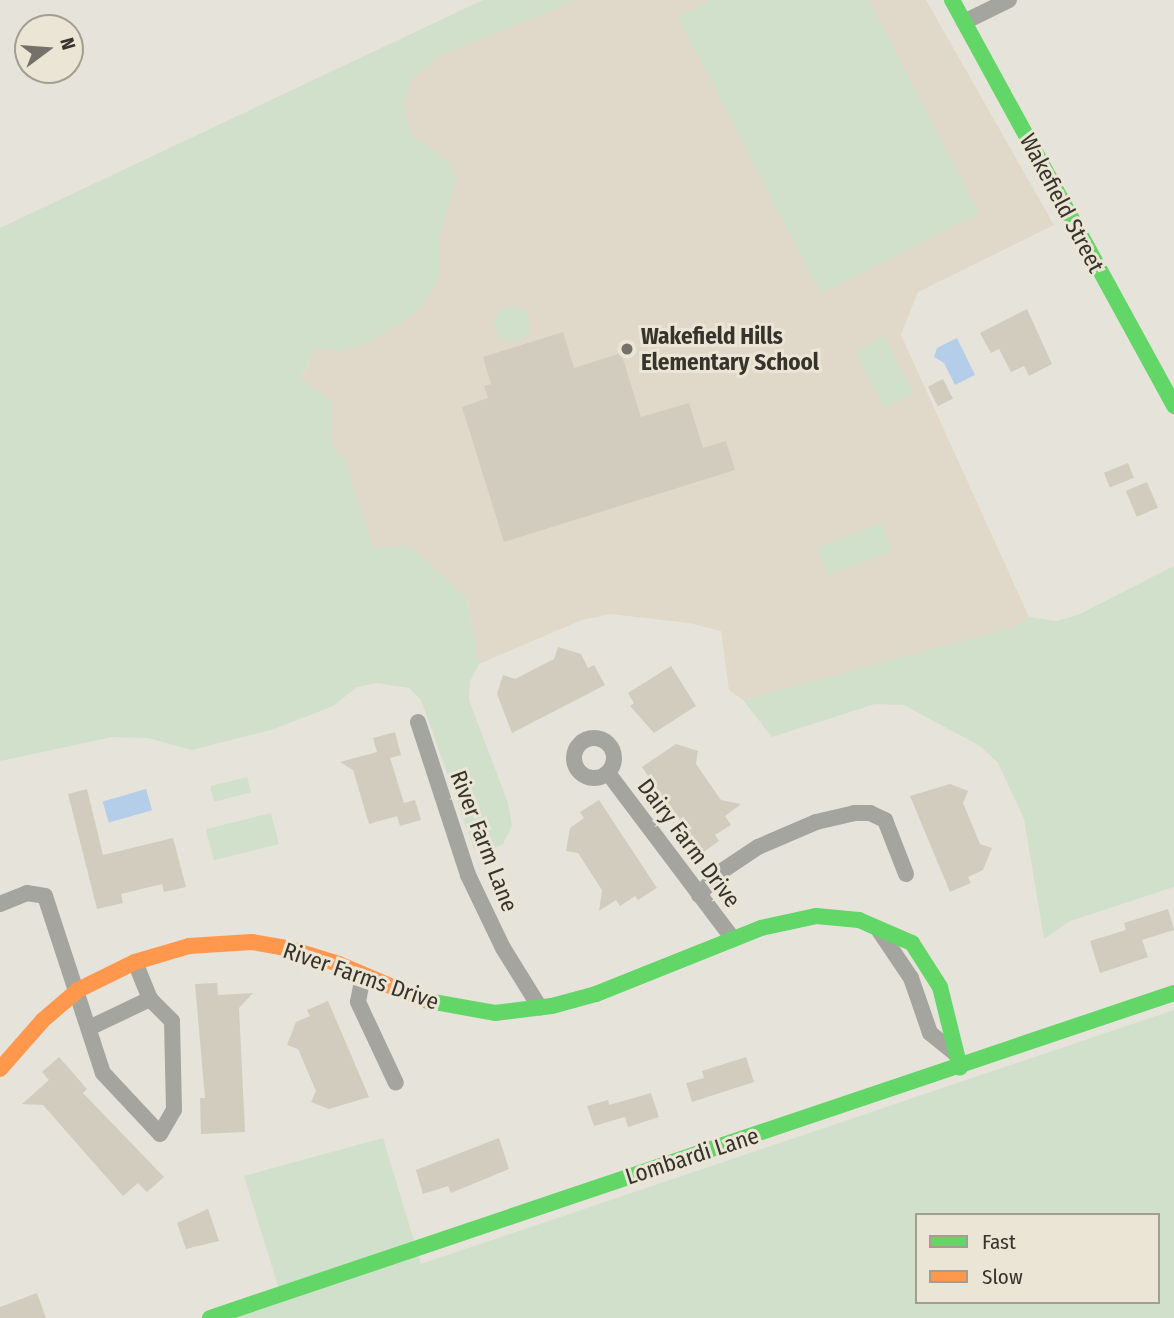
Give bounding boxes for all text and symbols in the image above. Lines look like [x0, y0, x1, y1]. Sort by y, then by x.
north arrow [14, 14, 84, 84]
text: N [55, 35, 80, 52]
street label: Wakefield Street [1014, 129, 1110, 277]
place label: Wakefield Hills Elementary School [641, 322, 819, 376]
marker: Wakefield Hills Elementary School [619, 341, 635, 357]
street label: River Farm Lane [444, 766, 524, 916]
street label: Dairy Farm Drive [632, 773, 746, 913]
street label: River Farms Drive [280, 936, 442, 1016]
street label: Lombardi Lane [622, 1121, 762, 1191]
legend [915, 1213, 1160, 1304]
text: Fast [982, 1229, 1016, 1255]
text: Slow [982, 1264, 1023, 1290]

